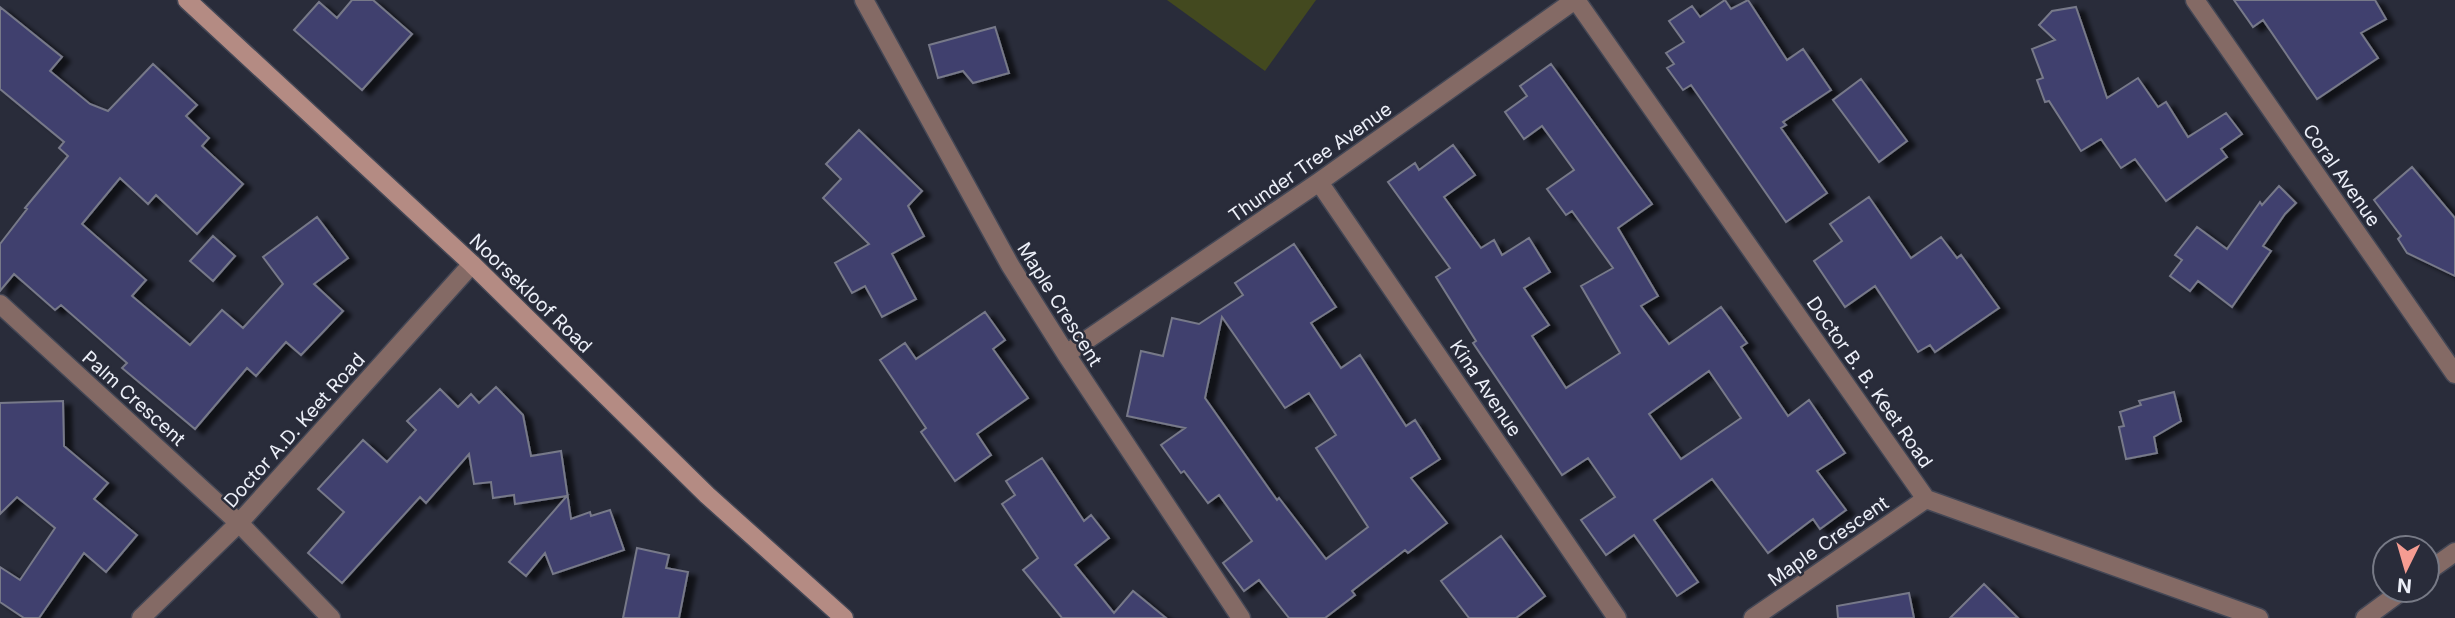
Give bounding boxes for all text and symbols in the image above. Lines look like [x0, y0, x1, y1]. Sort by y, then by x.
street label: Thunder Tree Avenue [1224, 98, 1396, 227]
street label: Coral Avenue [2298, 120, 2385, 231]
street label: Noorsekloof Road [465, 229, 597, 358]
street label: Maple Crescent [1012, 238, 1107, 370]
street label: Doctor B. B. Keet Road [1802, 292, 1937, 472]
street label: Kina Avenue [1445, 336, 1526, 441]
street label: Palm Crescent [77, 346, 190, 451]
street label: Doctor A.D. Keet Road [219, 348, 370, 512]
street label: Maple Crescent [1764, 491, 1893, 591]
north arrow [2371, 534, 2441, 604]
text: N [2396, 573, 2413, 598]

